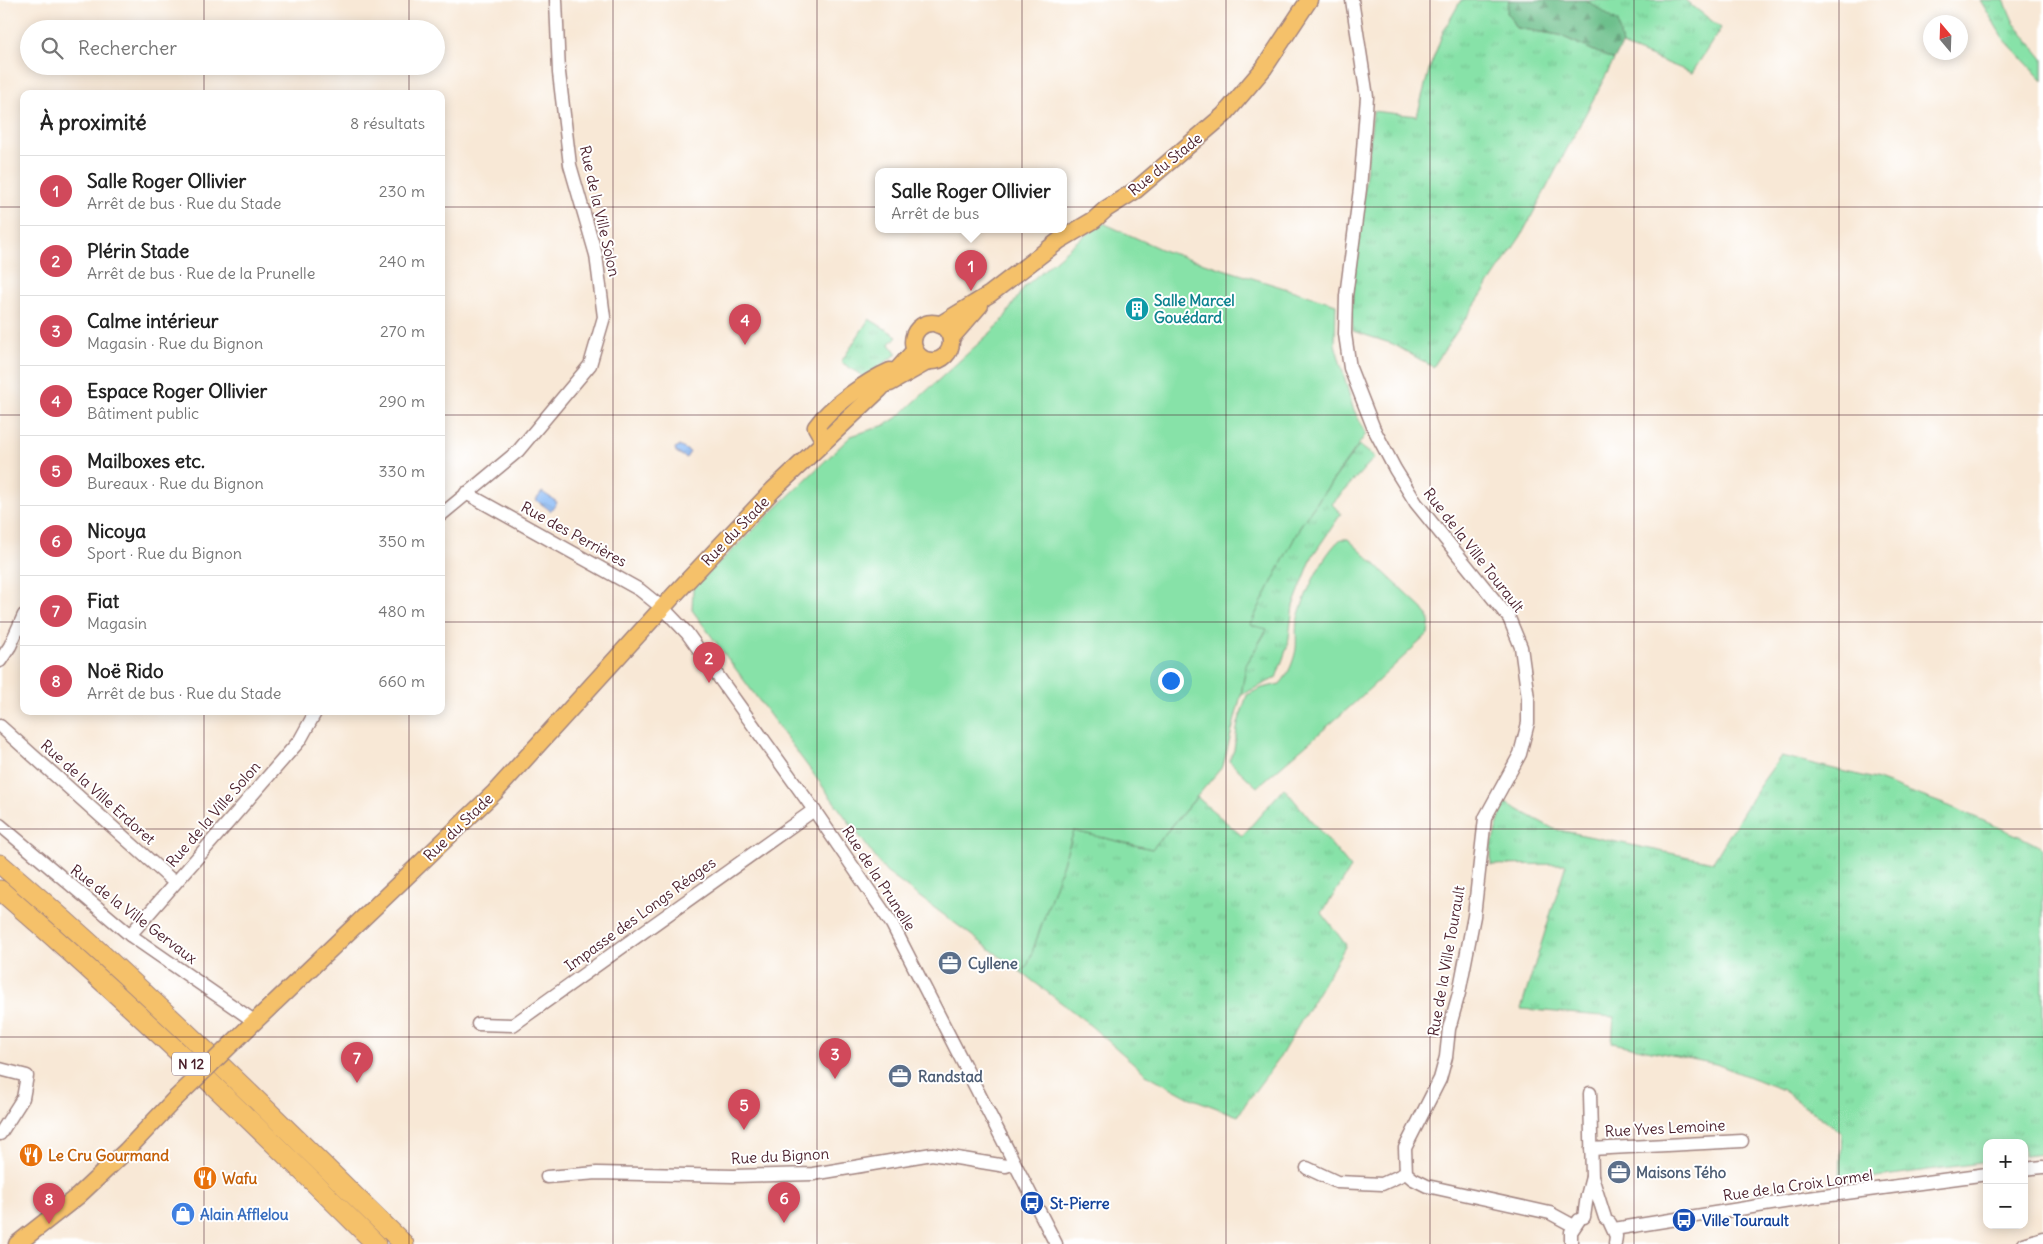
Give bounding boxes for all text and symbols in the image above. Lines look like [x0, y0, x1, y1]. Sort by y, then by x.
north arrow [1923, 15, 1968, 60]
search box [20, 20, 445, 75]
icon: search [38, 34, 66, 62]
text: Rechercher [78, 36, 177, 60]
text: À proximité [40, 109, 147, 136]
text: 8 résultats [350, 113, 425, 133]
street label: Rue du Stade [1124, 128, 1206, 200]
street label: Rue de la Ville Solon [576, 144, 624, 279]
popup [875, 168, 1067, 233]
text: Salle Roger Ollivier [87, 169, 246, 193]
text: Salle Roger Ollivier [891, 179, 1051, 203]
text: 1 [53, 181, 59, 201]
text: 230 m [379, 181, 425, 201]
text: Arrêt de bus · Rue du Stade [87, 193, 281, 213]
text: Arrêt de bus [891, 203, 979, 223]
text: Plérin Stade [87, 239, 189, 263]
pin: 1 [955, 250, 987, 291]
text: 2 [52, 251, 60, 271]
text: 240 m [379, 251, 425, 271]
text: Arrêt de bus · Rue de la Prunelle [87, 263, 315, 283]
place label: Salle Marcel Gouédard [1154, 291, 1235, 327]
building icon: Salle Marcel Gouédard [1124, 296, 1150, 322]
pin: 4 [729, 304, 761, 345]
text: Calme intérieur [87, 309, 219, 333]
text: 3 [51, 321, 61, 341]
text: 270 m [380, 321, 425, 341]
text: Magasin · Rue du Bignon [87, 333, 263, 353]
text: Espace Roger Ollivier [87, 379, 267, 403]
text: 4 [51, 391, 61, 411]
text: 290 m [379, 391, 425, 411]
text: Bâtiment public [87, 403, 199, 423]
text: Mailboxes etc. [87, 449, 205, 473]
text: 5 [51, 461, 61, 481]
text: 330 m [378, 461, 425, 481]
text: Bureaux · Rue du Bignon [87, 473, 264, 493]
street label: Rue de la Ville Tourault [1420, 484, 1528, 616]
street label: Rue du Stade [697, 492, 773, 570]
street label: Rue des Perrières [518, 497, 630, 571]
text: Nicoya [87, 519, 146, 543]
text: 6 [51, 531, 61, 551]
text: 350 m [378, 531, 425, 551]
text: Sport · Rue du Bignon [87, 543, 242, 563]
text: Fiat [87, 589, 119, 613]
text: 7 [52, 601, 60, 621]
text: 480 m [378, 601, 425, 621]
text: Magasin [87, 613, 147, 633]
pin: 2 [693, 642, 725, 683]
text: Noë Rido [87, 659, 164, 683]
your location [1158, 668, 1184, 694]
text: 8 [51, 671, 61, 691]
text: 660 m [378, 671, 425, 691]
text: Arrêt de bus · Rue du Stade [87, 683, 281, 703]
street label: Rue de la Ville Erdoret [37, 736, 159, 848]
street label: Rue de la Ville Solon [162, 757, 264, 871]
street label: Rue du Stade [419, 789, 497, 865]
street label: Rue de la Prunelle [838, 822, 920, 934]
street label: Impasse des Longs Réages [561, 853, 719, 975]
street label: Rue de la Ville Gervaux [67, 860, 202, 968]
street label: Rue de la Ville Tourault [1423, 884, 1469, 1038]
office icon: Cyllene [937, 950, 963, 976]
place label: Cyllene [968, 954, 1018, 974]
pin: 3 [819, 1038, 851, 1079]
pin: 7 [341, 1042, 373, 1083]
road number: N 12 [172, 1052, 210, 1076]
office icon: Randstad [887, 1063, 913, 1089]
place label: Randstad [918, 1067, 983, 1086]
pin: 5 [728, 1089, 760, 1130]
street label: Rue Yves Lemoine [1604, 1115, 1726, 1141]
map controls [1983, 1139, 2028, 1229]
button: + [1983, 1139, 2028, 1184]
restaurant icon: Le Cru Gourmand [18, 1142, 44, 1168]
street label: Rue du Bignon [730, 1144, 830, 1168]
place label: Le Cru Gourmand [48, 1146, 169, 1165]
office icon: Maisons Tého [1606, 1159, 1632, 1185]
place label: Maisons Tého [1636, 1163, 1727, 1182]
restaurant icon: Wafu [192, 1165, 218, 1191]
street label: Rue de la Croix Lormel [1722, 1165, 1874, 1205]
place label: Wafu [222, 1169, 258, 1188]
pin: 6 [768, 1182, 800, 1223]
pin: 8 [33, 1183, 65, 1224]
button: − [1983, 1184, 2028, 1229]
bus stop icon: St-Pierre [1019, 1190, 1045, 1216]
place label: St-Pierre [1050, 1194, 1110, 1213]
shop icon: Alain Afflelou [170, 1201, 196, 1227]
place label: Alain Afflelou [200, 1205, 289, 1224]
bus stop icon: Ville Tourault [1671, 1207, 1697, 1233]
place label: Ville Tourault [1702, 1211, 1790, 1230]

